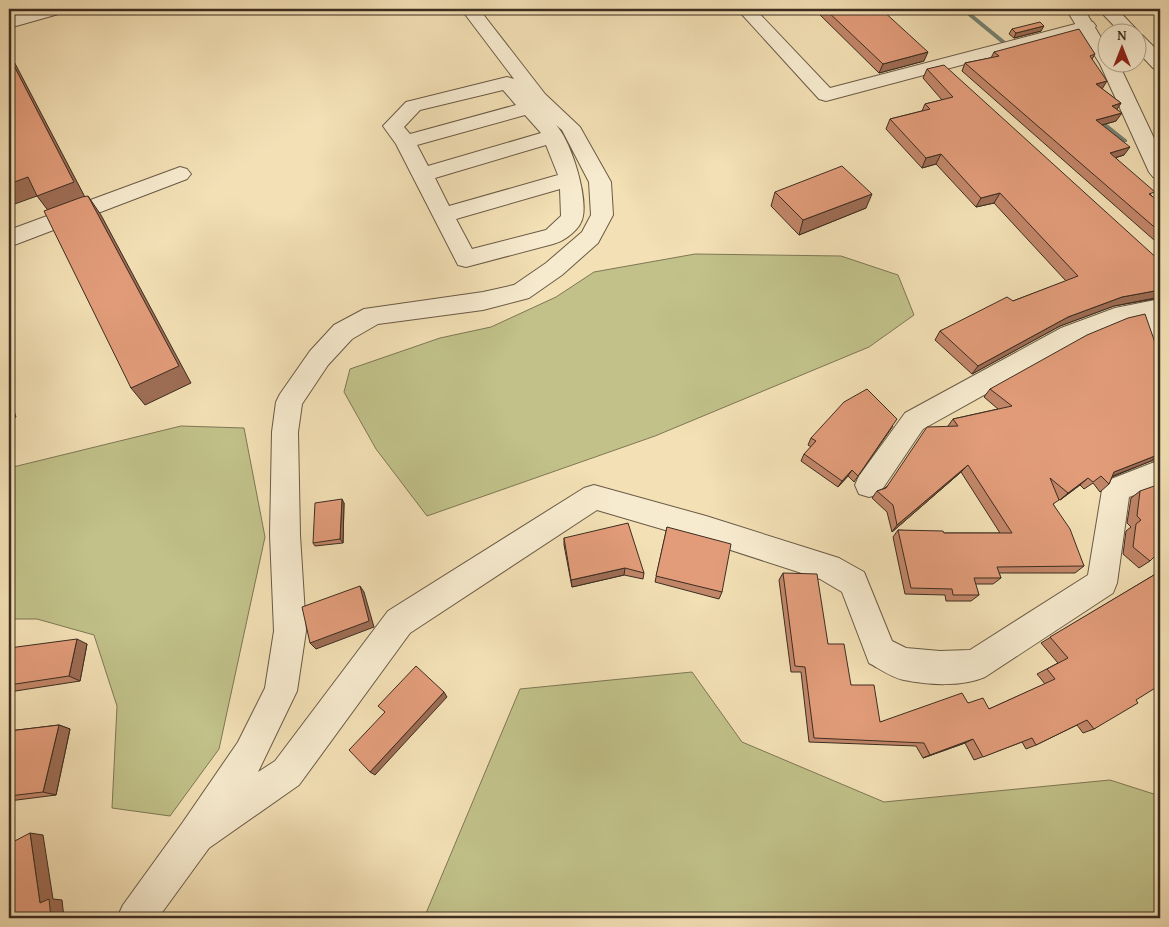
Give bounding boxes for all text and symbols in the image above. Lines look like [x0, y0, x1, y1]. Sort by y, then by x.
north arrow [1096, 22, 1146, 72]
text: N [1117, 25, 1127, 45]

